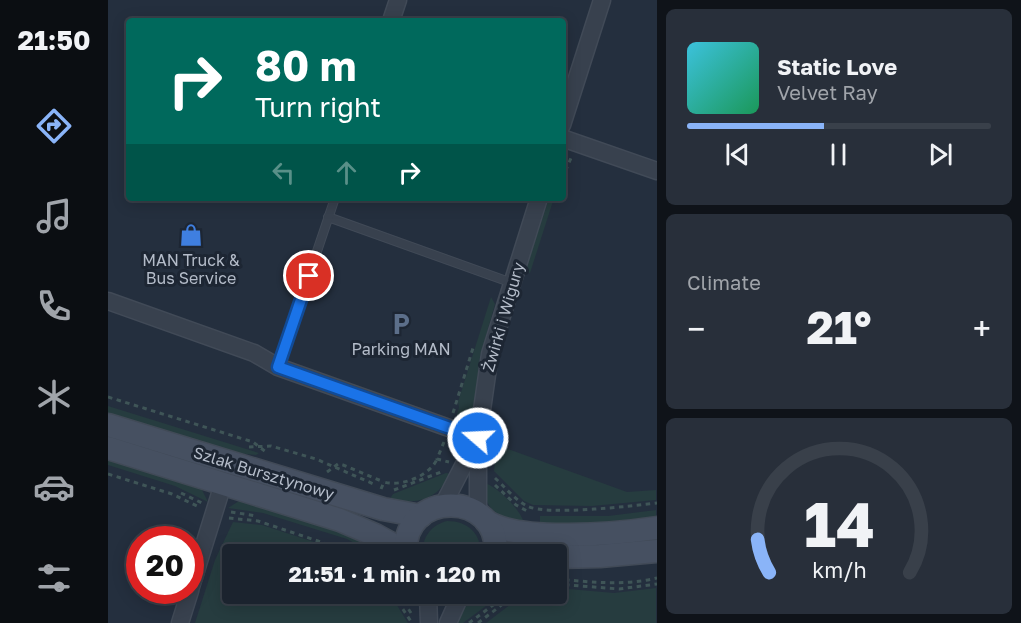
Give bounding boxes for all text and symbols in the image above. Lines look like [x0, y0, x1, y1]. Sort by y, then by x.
text: 21:50 [17, 24, 91, 56]
text: 80 m [255, 40, 356, 90]
icon: right [156, 42, 234, 120]
text: Static Love [777, 53, 897, 80]
text: Velvet Ray [777, 80, 878, 104]
text: Turn right [255, 91, 381, 123]
icon: directions [33, 105, 75, 147]
icon: previous [721, 138, 754, 171]
icon: pause [822, 138, 855, 171]
icon: next [924, 138, 957, 171]
icon: left [267, 156, 300, 189]
icon: ahead [330, 156, 363, 189]
icon: right [393, 156, 426, 189]
icon: music [33, 195, 75, 237]
shop icon: MAN Truck & Bus Service [178, 222, 204, 248]
place label: MAN Truck & Bus Service [142, 250, 240, 288]
pin [283, 250, 334, 301]
icon: arrive [292, 259, 325, 292]
street label: Żwirki i Wigury [478, 260, 528, 374]
text: Climate [687, 270, 761, 294]
icon: phone [33, 285, 75, 327]
text: 21° [806, 300, 872, 354]
text: − [687, 309, 705, 348]
text: + [973, 309, 991, 348]
parking icon: Parking MAN [388, 311, 414, 337]
place label: Parking MAN [351, 339, 451, 359]
icon: climate [33, 376, 75, 418]
position arrow [446, 406, 510, 470]
street label: Szlak Bursztynowy [191, 442, 337, 504]
icon: car [33, 466, 75, 508]
text: 14 [803, 486, 875, 561]
speed limit sign: 20 [126, 526, 204, 604]
icon: filters [33, 557, 75, 599]
text: km/h [812, 558, 866, 584]
text: 21:51 · 1 min · 120 m [289, 560, 500, 587]

